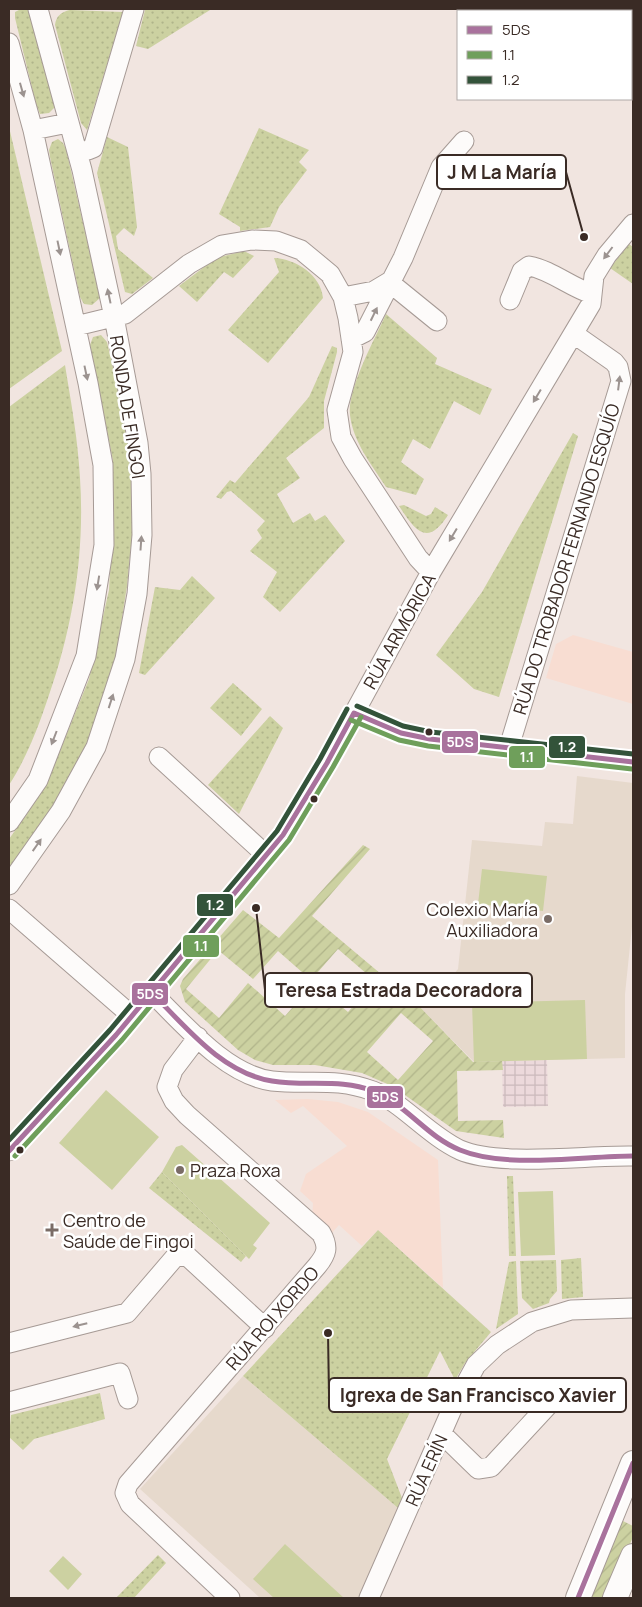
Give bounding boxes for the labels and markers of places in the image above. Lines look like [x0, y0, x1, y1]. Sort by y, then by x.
callout: J M La María [437, 155, 566, 189]
unlabelled marker [424, 727, 434, 737]
unlabelled marker [309, 794, 319, 804]
place label: Colexio María Auxiliadora [426, 897, 538, 942]
marker: Colexio María Auxiliadora [542, 913, 554, 925]
callout: Teresa Estrada Decoradora [265, 973, 532, 1007]
unlabelled marker [15, 1145, 25, 1155]
place label: Praza Roxa [190, 1158, 281, 1182]
marker: Praza Roxa [174, 1164, 186, 1176]
place label: Centro de Saúde de Fingoi [63, 1208, 194, 1253]
marker: Centro de Saúde de Fingoi [45, 1223, 59, 1237]
callout: Igrexa de San Francisco Xavier [329, 1378, 626, 1412]

